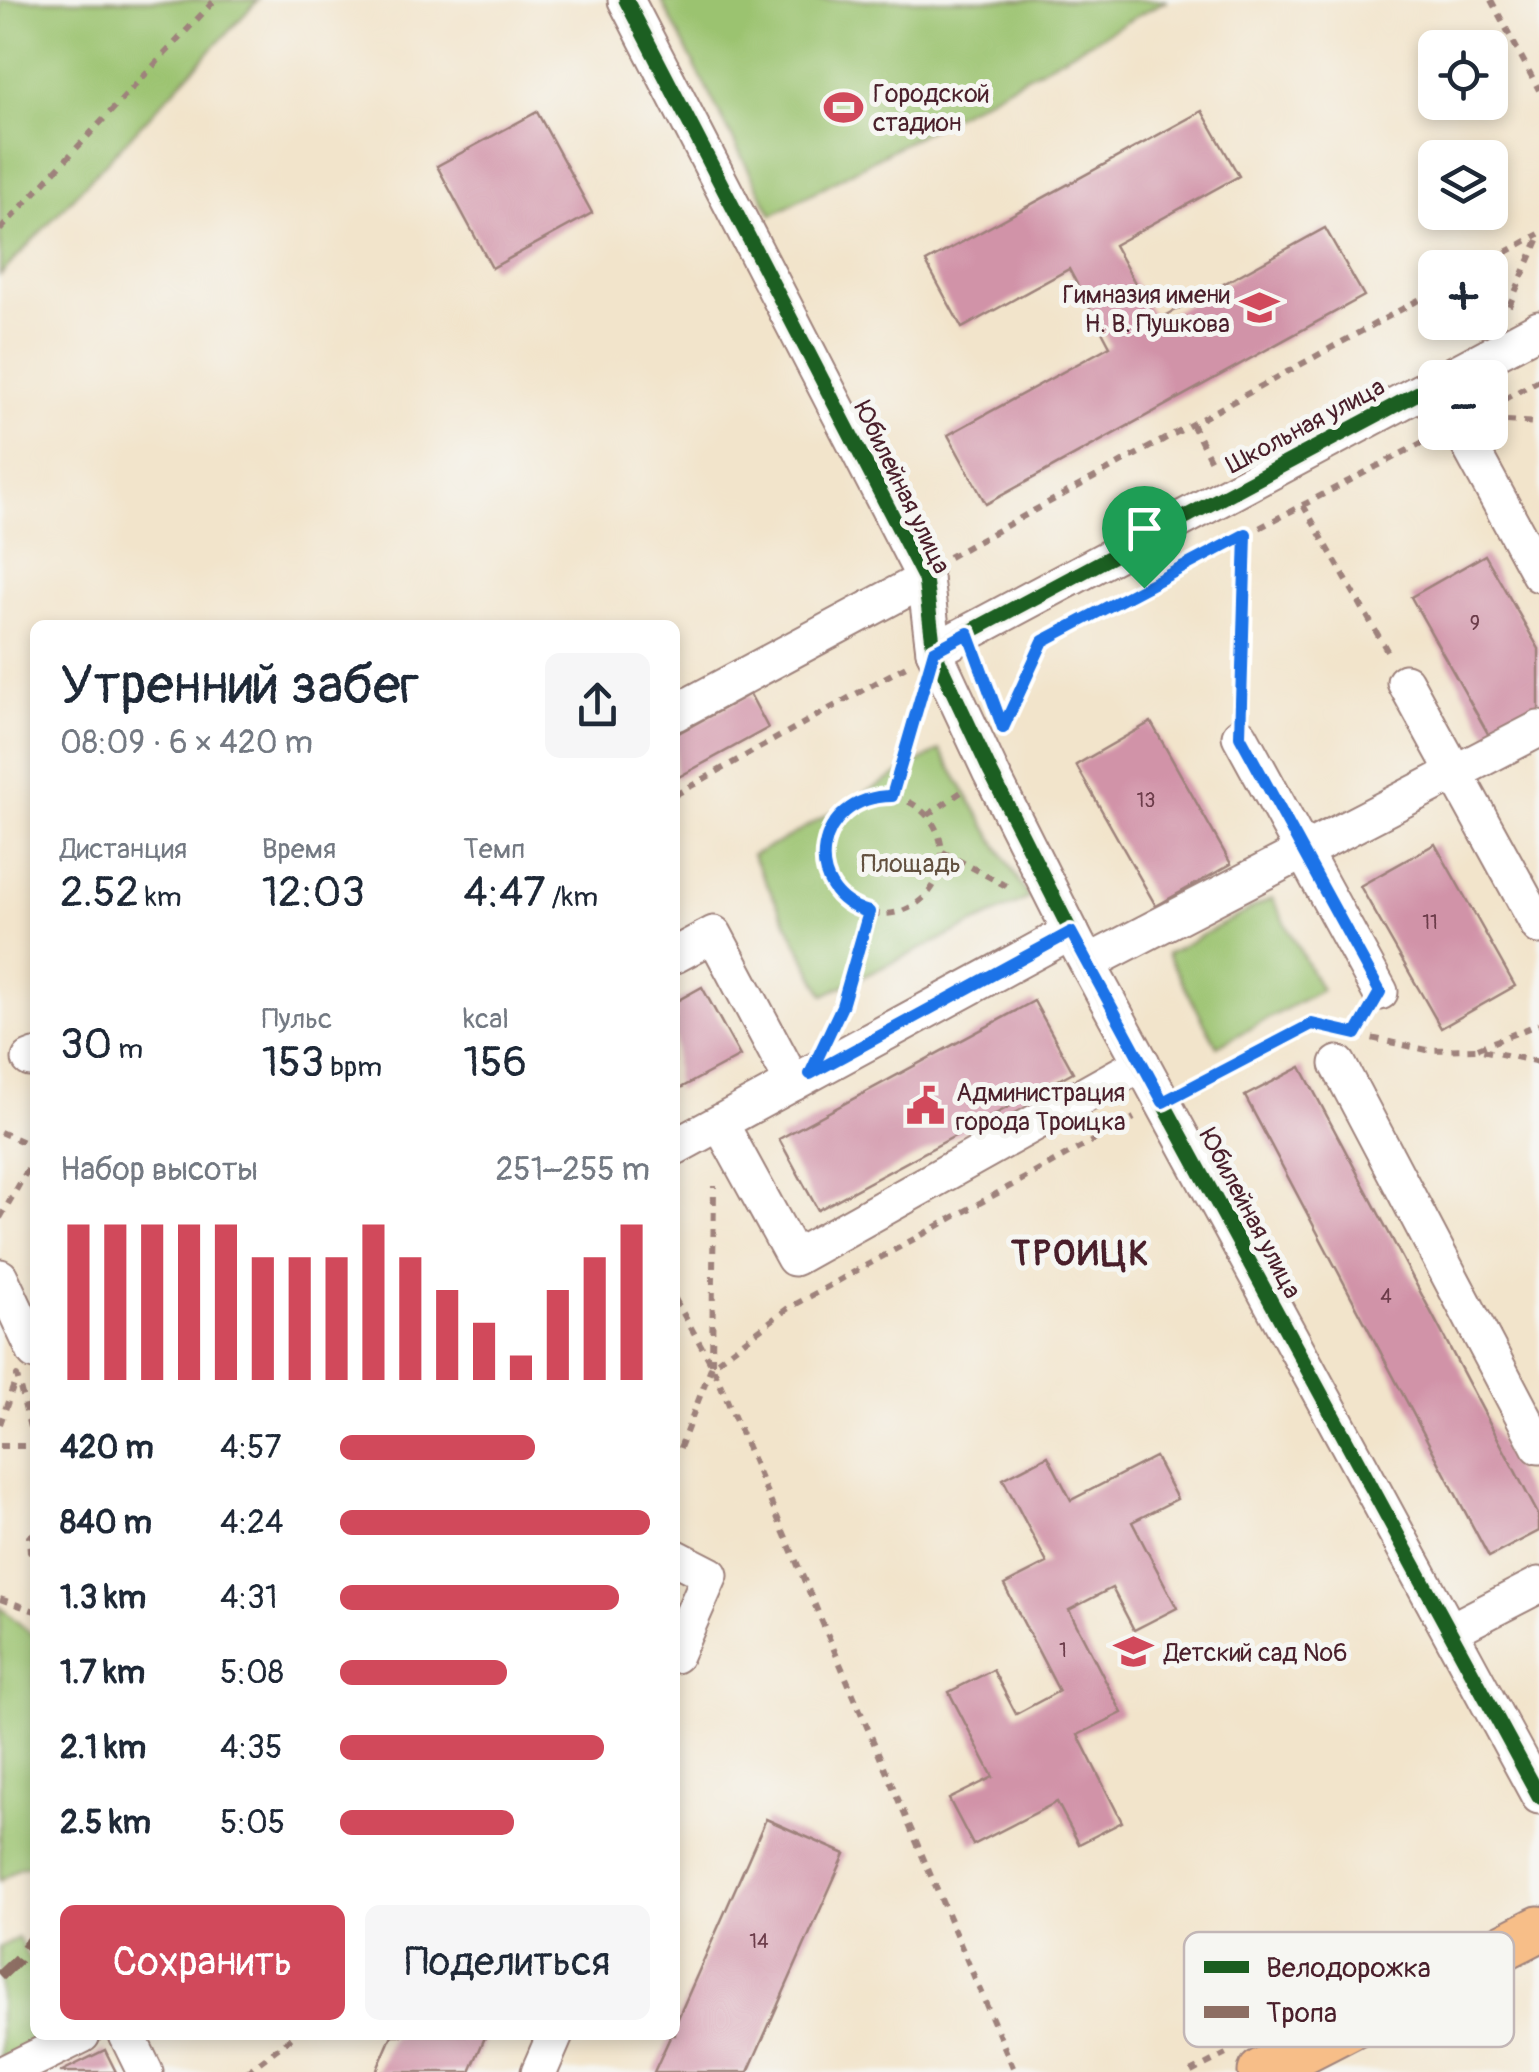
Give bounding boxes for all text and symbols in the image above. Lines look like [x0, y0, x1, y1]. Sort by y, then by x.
map controls [1418, 30, 1508, 450]
button: locate [1418, 30, 1508, 120]
place label: Городской стадион [873, 79, 990, 139]
sports icon: Городской стадион [822, 86, 864, 128]
button: layers [1418, 140, 1508, 230]
button: + [1418, 250, 1508, 340]
place label: Гимназия имени Н. В. Пушкова [1062, 280, 1230, 340]
school or university icon: Гимназия имени Н. В. Пушкова [1239, 287, 1281, 329]
button: − [1418, 360, 1508, 450]
street label: Школьная улица [1221, 372, 1390, 481]
street label: Юбилейная улица [847, 396, 957, 579]
pin [1102, 486, 1187, 589]
icon: arrive [1117, 501, 1172, 556]
house number: 9 [1470, 611, 1480, 636]
text: Утренний забег [60, 651, 419, 720]
button: share [545, 653, 650, 758]
text: 08:09 · 6 × 420 m [60, 723, 313, 763]
house number: 13 [1137, 788, 1155, 813]
text: Дистанция [60, 832, 187, 867]
text: Время [262, 832, 336, 867]
text: Темп [463, 832, 525, 867]
park label: Площадь [861, 849, 961, 880]
text: 2.52 [60, 867, 139, 919]
text: 12:03 [262, 867, 365, 919]
text: 4:47 [463, 867, 545, 919]
text: km [139, 880, 182, 915]
text: /km [545, 880, 598, 915]
house number: 11 [1422, 910, 1438, 935]
text: Пульс [262, 1002, 332, 1037]
text: kcal [463, 1002, 509, 1037]
text: 30 [60, 1019, 112, 1071]
text: m [112, 1032, 143, 1067]
text: 153 [262, 1037, 324, 1089]
text: 156 [463, 1037, 527, 1089]
text: bpm [324, 1050, 382, 1085]
place label: Администрация города Троицка [956, 1078, 1126, 1138]
public building icon: Администрация города Троицка [905, 1085, 947, 1127]
street label: Юбилейная улица [1192, 1123, 1307, 1304]
text: Набор высоты [60, 1150, 258, 1190]
text: 251–255 m [495, 1150, 650, 1190]
district label: ТРОИЦК [1011, 1232, 1151, 1276]
house number: 4 [1380, 1284, 1392, 1309]
text: 420 m [60, 1428, 154, 1468]
text: 4:57 [220, 1428, 281, 1468]
text: 840 m [60, 1503, 152, 1543]
text: 4:24 [220, 1503, 284, 1543]
text: 1.3 km [60, 1578, 146, 1618]
text: 4:31 [220, 1578, 277, 1618]
school or university icon: Детский сад №6 [1113, 1631, 1155, 1673]
house number: 1 [1059, 1638, 1067, 1663]
place label: Детский сад №6 [1163, 1638, 1348, 1669]
text: 1.7 km [60, 1653, 145, 1693]
text: 5:08 [220, 1653, 284, 1693]
text: 2.1 km [60, 1728, 146, 1768]
text: 4:35 [220, 1728, 282, 1768]
text: 2.5 km [60, 1803, 151, 1843]
text: 5:05 [220, 1803, 285, 1843]
button: Сохранить [60, 1905, 345, 2020]
button: Поделиться [365, 1905, 650, 2020]
house number: 14 [749, 1929, 769, 1954]
legend [1184, 1932, 1514, 2047]
text: Велодорожка [1266, 1951, 1431, 1986]
text: Тропа [1266, 1996, 1337, 2031]

